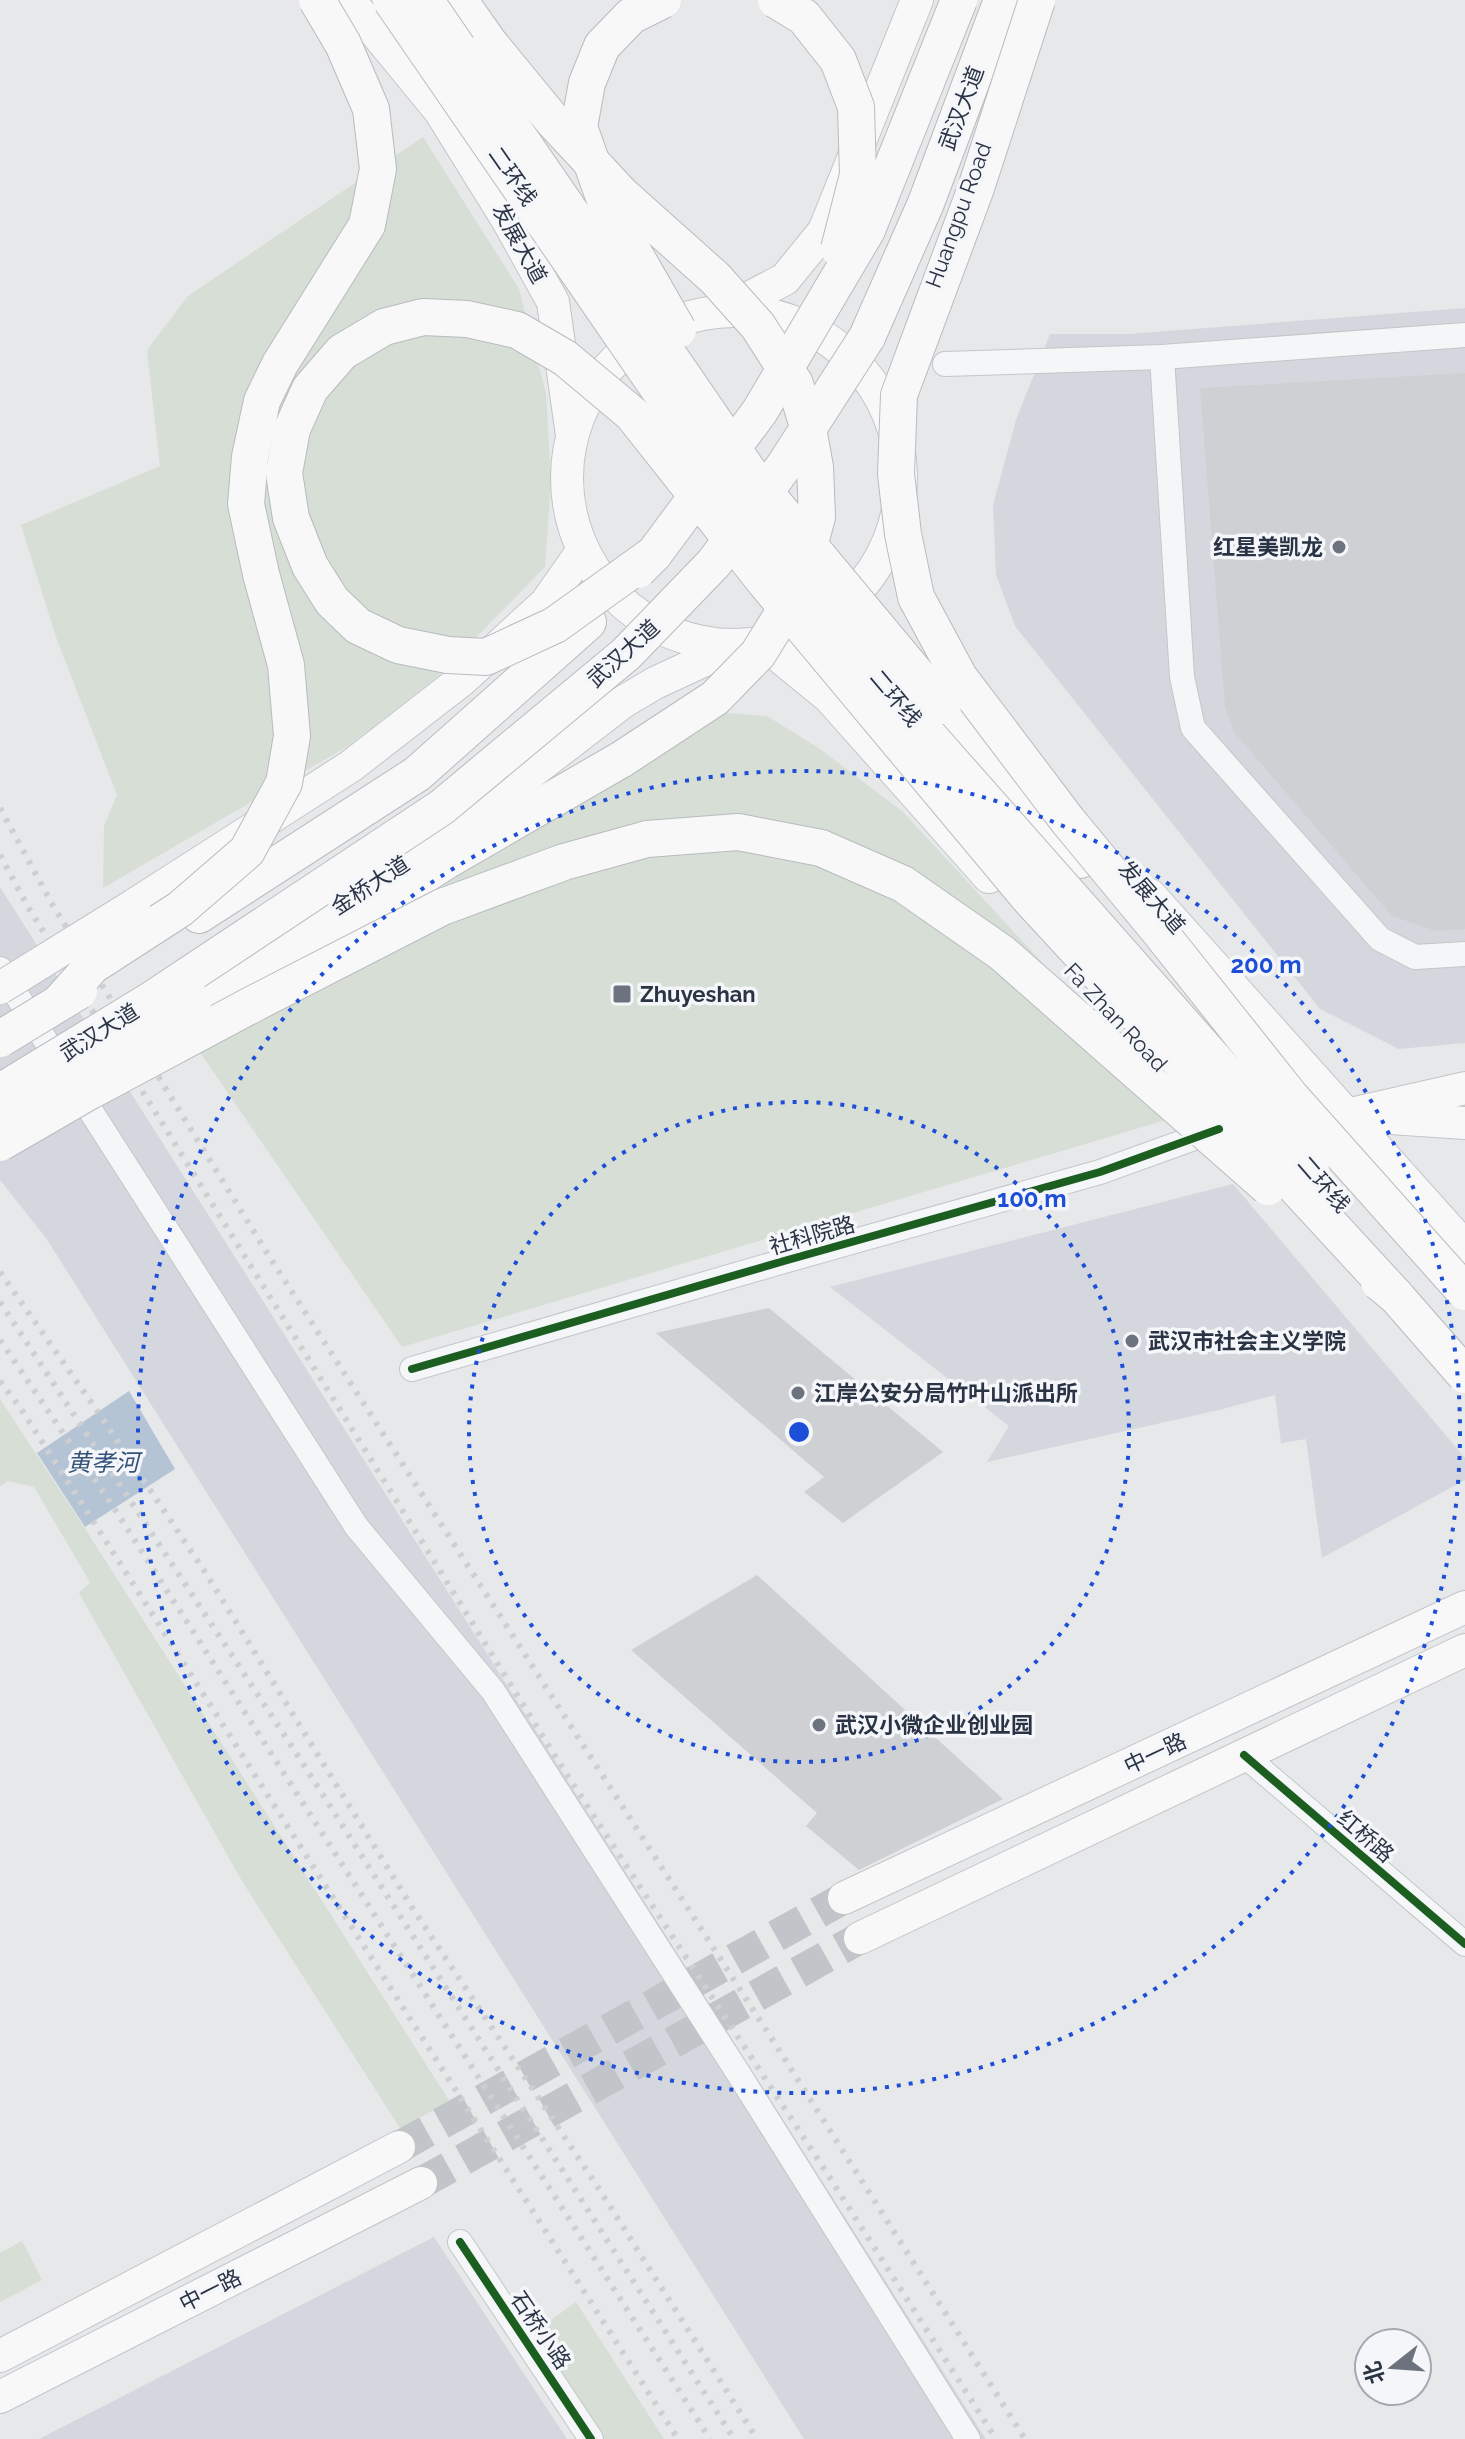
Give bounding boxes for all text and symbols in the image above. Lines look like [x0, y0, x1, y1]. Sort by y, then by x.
street label: 武汉大道 [933, 62, 989, 154]
street label: Huangpu Road [920, 139, 996, 291]
street label: 二环线 [483, 142, 543, 210]
street label: 发展大道 [487, 198, 553, 288]
place label: 红星美凯龙 [1213, 534, 1323, 560]
marker: 红星美凯龙 [1330, 538, 1348, 556]
street label: 武汉大道 [582, 614, 664, 692]
street label: 二环线 [865, 664, 927, 732]
street label: 金桥大道 [326, 850, 414, 920]
street label: 发展大道 [1113, 855, 1191, 939]
text: 200 m [1230, 950, 1302, 979]
street label: Fa Zhan Road [1059, 957, 1173, 1077]
place label: Zhuyeshan [640, 981, 756, 1007]
marker: Zhuyeshan [611, 983, 633, 1005]
street label: 武汉大道 [55, 998, 143, 1066]
street label: 二环线 [1293, 1151, 1355, 1217]
text: 100 m [997, 1184, 1067, 1213]
street label: 社科院路 [766, 1210, 858, 1260]
place label: 武汉市社会主义学院 [1148, 1328, 1346, 1354]
marker: 武汉市社会主义学院 [1123, 1332, 1141, 1350]
place label: 江岸公安分局竹叶山派出所 [814, 1380, 1078, 1406]
marker: 江岸公安分局竹叶山派出所 [789, 1384, 807, 1402]
centre of rings [785, 1418, 813, 1446]
water label: 黄孝河 [67, 1448, 143, 1477]
place label: 武汉小微企业创业园 [835, 1712, 1033, 1738]
marker: 武汉小微企业创业园 [810, 1716, 828, 1734]
street label: 中一路 [1120, 1727, 1190, 1779]
street label: 红桥路 [1333, 1805, 1399, 1867]
street label: 中一路 [175, 2263, 245, 2317]
street label: 石桥小路 [506, 2286, 576, 2374]
north arrow [1353, 2327, 1433, 2407]
text: 北 [1358, 2359, 1390, 2387]

